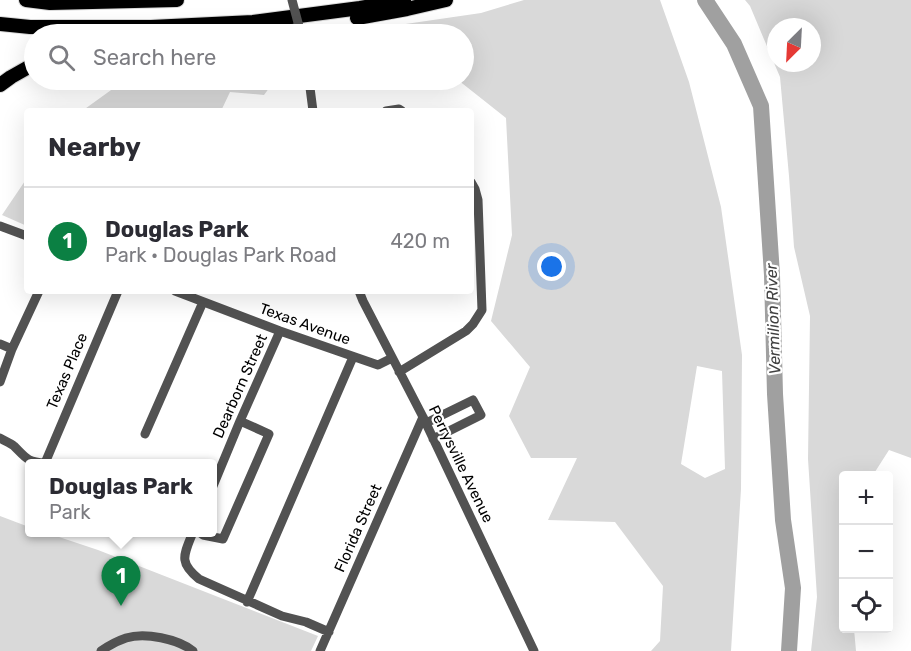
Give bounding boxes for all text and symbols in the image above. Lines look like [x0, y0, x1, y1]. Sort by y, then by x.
north arrow [767, 18, 821, 72]
search box [24, 24, 474, 90]
icon: search [45, 41, 78, 74]
text: Search here [93, 44, 216, 71]
text: Nearby [48, 132, 141, 163]
text: Douglas Park [105, 216, 249, 243]
text: 1 [63, 229, 72, 253]
text: 420 m [390, 229, 450, 253]
text: Park · Douglas Park Road [105, 243, 337, 267]
your location [537, 252, 566, 281]
water label: Vermilion River [762, 262, 784, 375]
street label: Texas Avenue [257, 299, 353, 349]
street label: Texas Place [43, 330, 91, 412]
street label: Dearborn Street [209, 331, 271, 441]
street label: Perrysville Avenue [425, 402, 497, 526]
popup [25, 459, 217, 537]
map controls [839, 471, 893, 633]
button: + [839, 471, 893, 525]
text: Douglas Park [49, 473, 193, 500]
street label: Florida Street [331, 481, 386, 575]
text: Park [49, 500, 91, 524]
button: − [839, 525, 893, 579]
pin: 1 [102, 556, 140, 606]
button: locate [839, 579, 893, 633]

